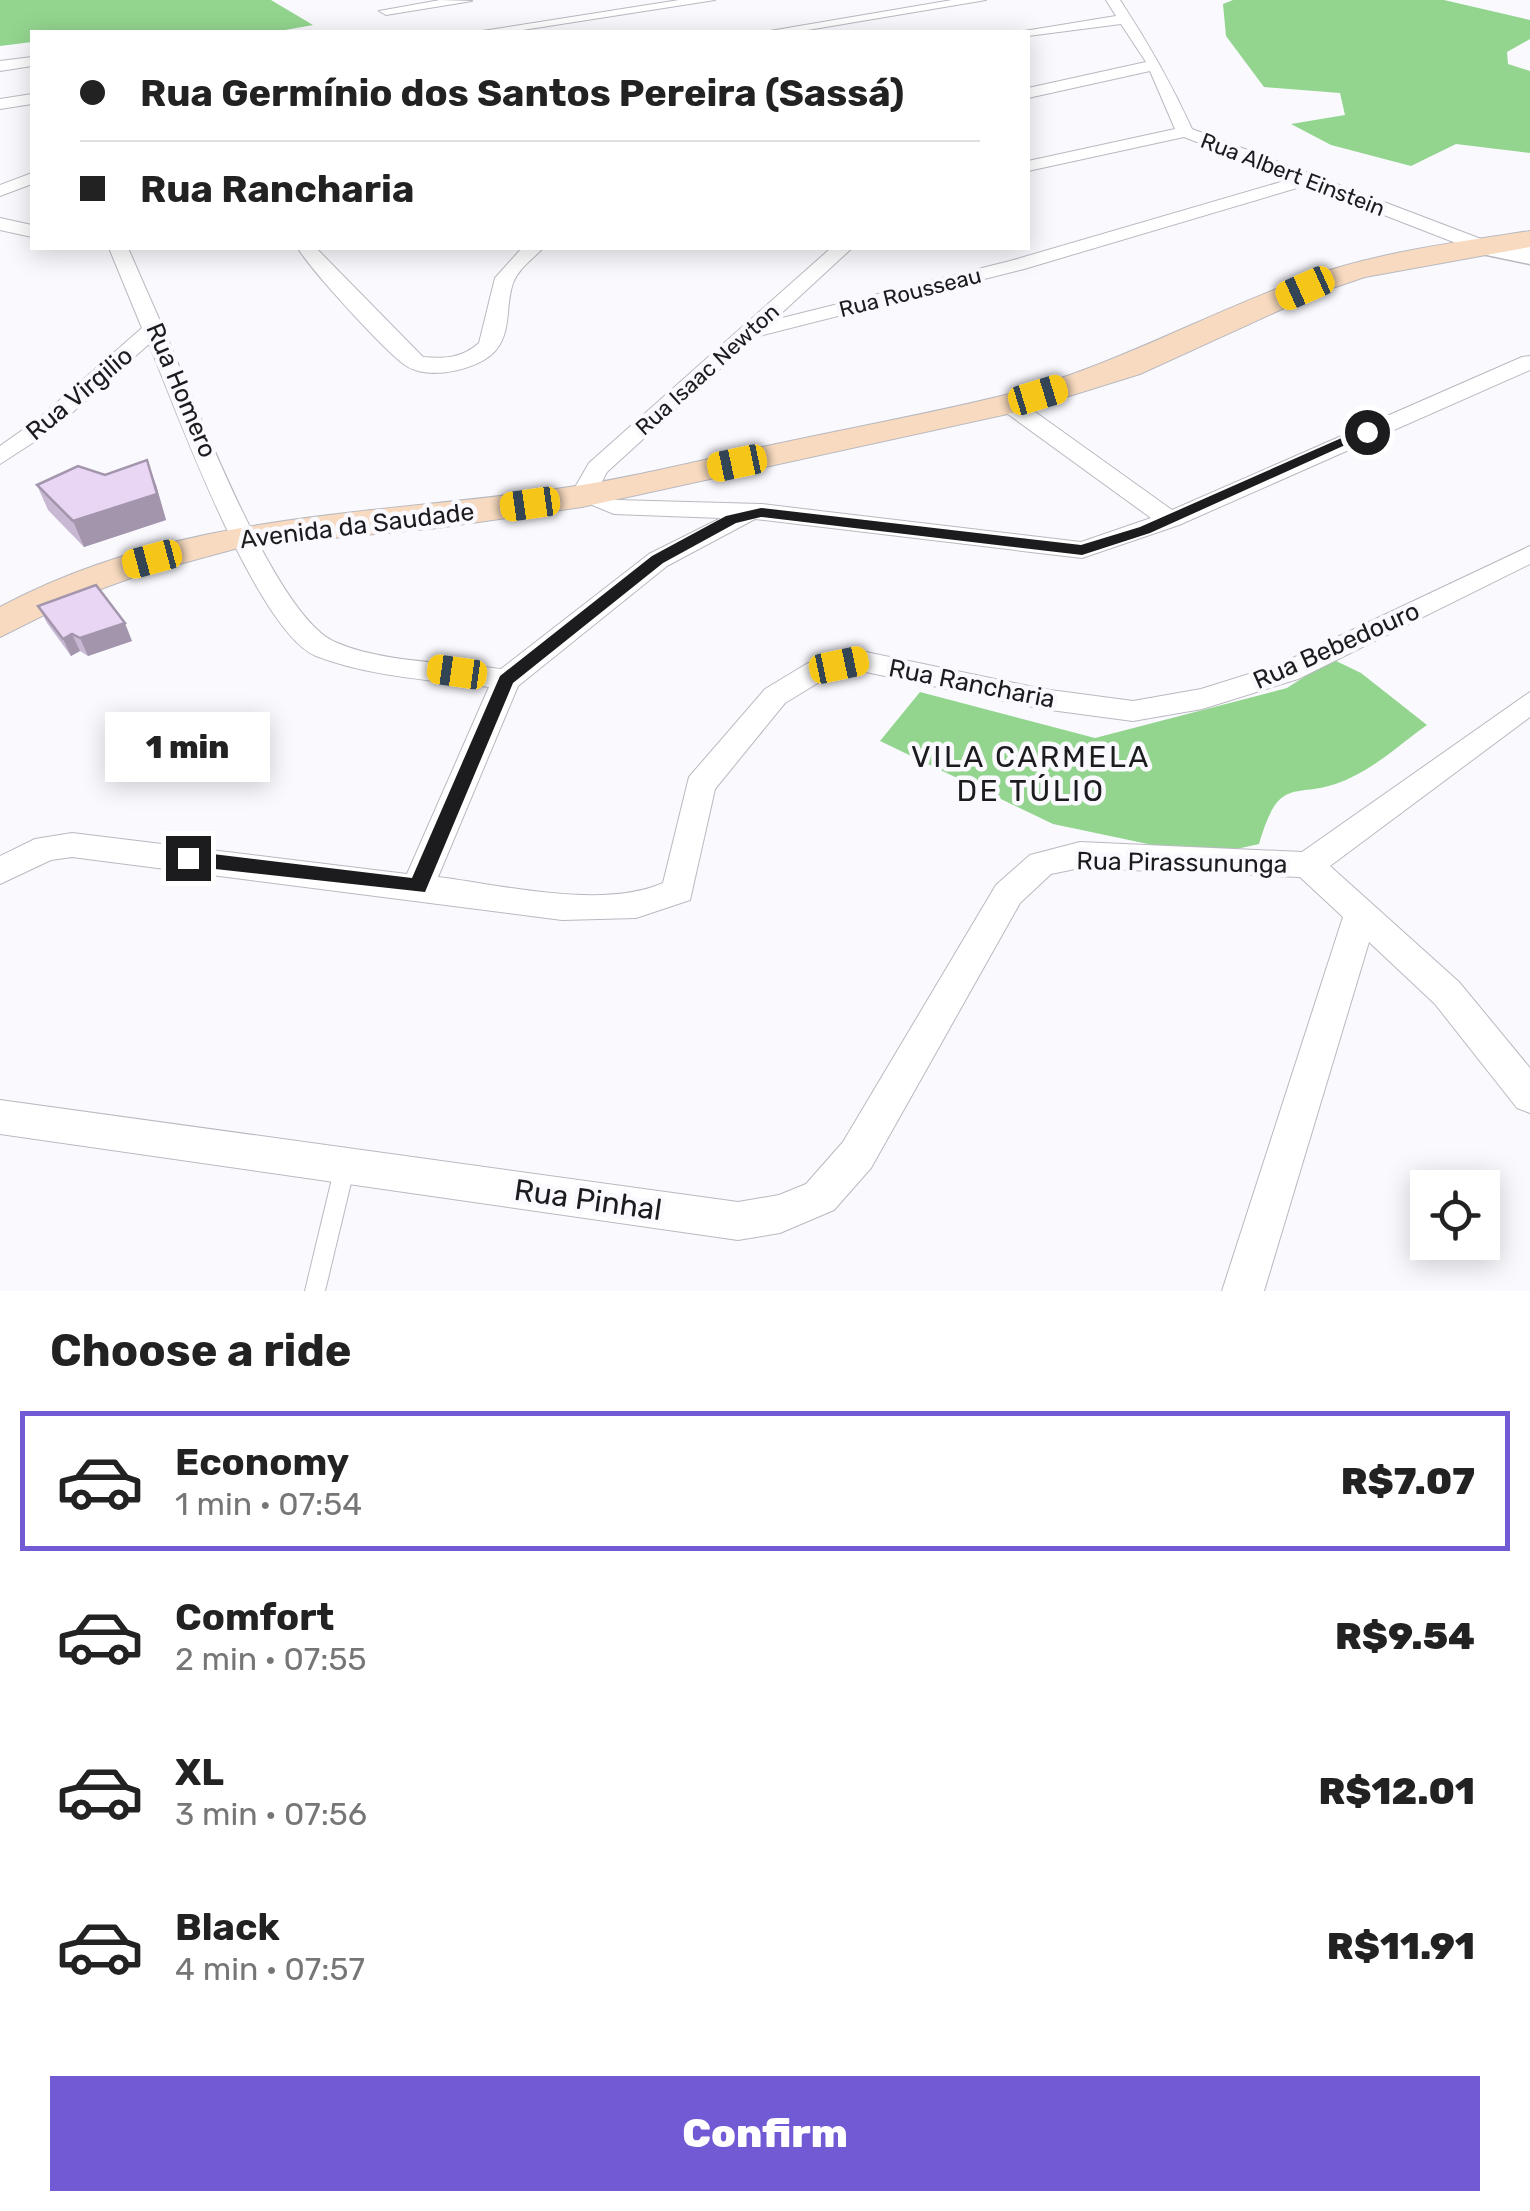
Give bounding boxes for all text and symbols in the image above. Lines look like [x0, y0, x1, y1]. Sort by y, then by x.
text: Rua Germínio dos Santos Pereira (Sassá) [140, 70, 904, 116]
street label: Rua Albert Einstein [1197, 127, 1389, 222]
text: Rua Rancharia [140, 166, 414, 212]
street label: Rua Rousseau [836, 262, 984, 323]
car [1271, 262, 1339, 314]
street label: Rua Isaac Newton [630, 298, 785, 441]
street label: Rua Homero [140, 319, 223, 462]
street label: Rua Virgilio [20, 341, 138, 446]
car [1005, 372, 1071, 418]
route start [1345, 410, 1390, 455]
car [705, 442, 769, 484]
car [498, 485, 562, 523]
street label: Avenida da Saudade [238, 497, 476, 554]
car [119, 537, 185, 581]
street label: Rua Bebedouro [1249, 596, 1424, 695]
car [807, 644, 871, 686]
car [425, 653, 489, 691]
street label: Rua Rancharia [886, 653, 1058, 714]
callout: 1 min [106, 713, 270, 783]
text: 1 min [146, 728, 229, 766]
district label: VILA CARMELA DE TÚLIO [911, 739, 1151, 809]
route end [166, 836, 211, 881]
street label: Rua Pirassununga [1076, 846, 1288, 879]
map controls [1410, 1170, 1500, 1260]
button: locate [1410, 1170, 1500, 1260]
street label: Rua Pinhal [512, 1172, 664, 1228]
text: Choose a ride [50, 1324, 352, 1377]
icon: car [55, 1436, 145, 1526]
text: Economy [175, 1439, 349, 1485]
text: R$7.07 [1341, 1458, 1475, 1504]
text: 1 min · 07:54 [175, 1485, 362, 1523]
icon: car [55, 1591, 145, 1681]
text: Comfort [175, 1594, 334, 1640]
text: R$9.54 [1335, 1613, 1475, 1659]
text: 2 min · 07:55 [175, 1640, 366, 1678]
icon: car [55, 1746, 145, 1836]
text: XL [175, 1749, 224, 1795]
text: R$12.01 [1318, 1768, 1475, 1814]
text: 3 min · 07:56 [175, 1795, 367, 1833]
icon: car [55, 1901, 145, 1991]
text: Black [175, 1904, 280, 1950]
text: R$11.91 [1327, 1923, 1475, 1969]
text: 4 min · 07:57 [175, 1950, 365, 1988]
button: Confirm [50, 2076, 1480, 2191]

